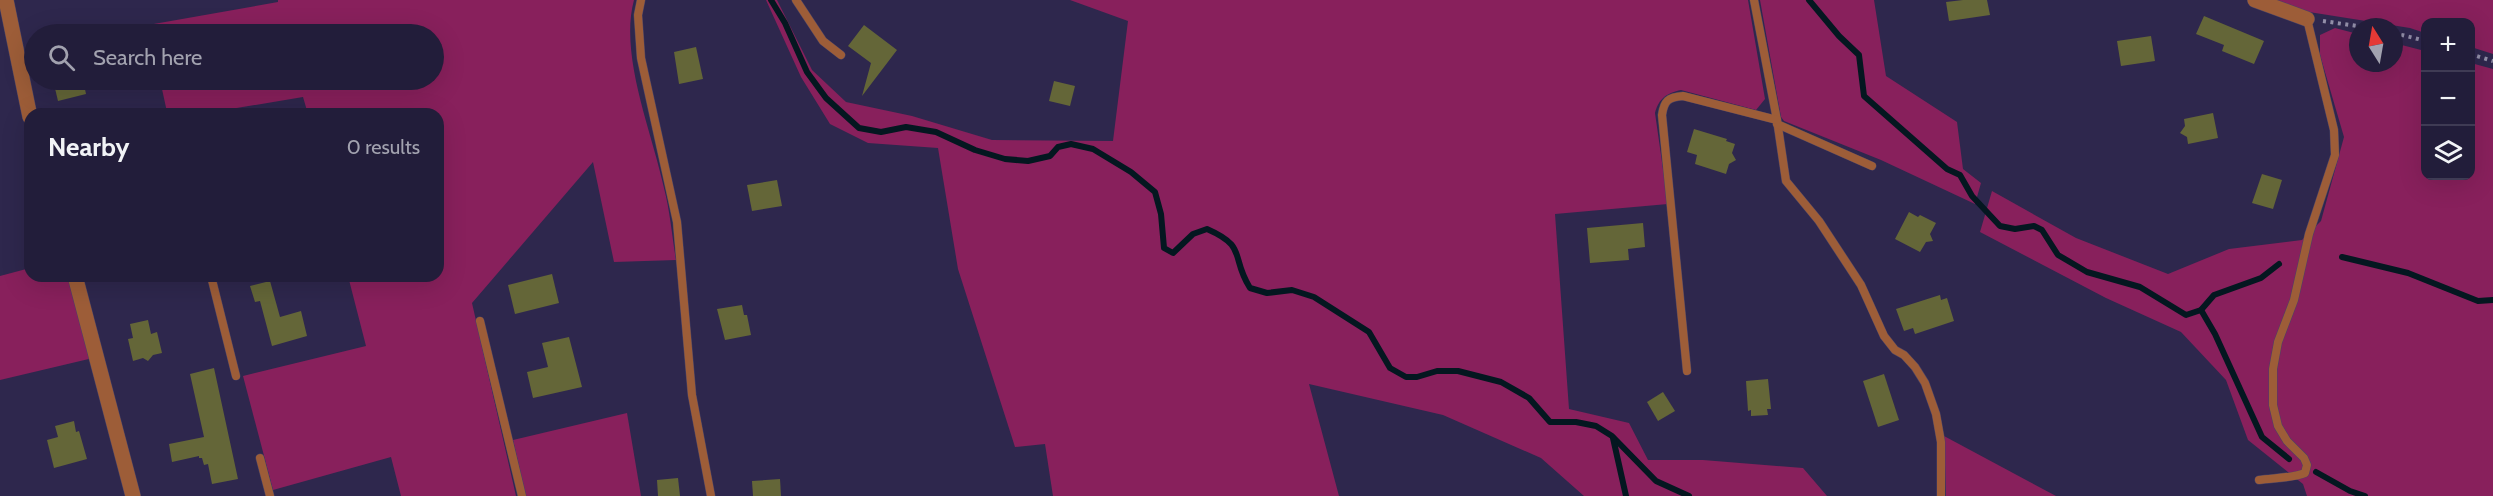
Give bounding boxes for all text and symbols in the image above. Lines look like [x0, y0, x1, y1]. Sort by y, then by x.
north arrow [2349, 18, 2403, 72]
map controls [2421, 18, 2475, 180]
button: + [2421, 18, 2475, 72]
search box [24, 24, 444, 90]
icon: search [45, 41, 78, 74]
text: Search here [93, 44, 202, 71]
button: − [2421, 72, 2475, 126]
button: layers [2421, 126, 2475, 180]
text: Nearby [48, 131, 129, 163]
text: 0 results [347, 135, 420, 159]

